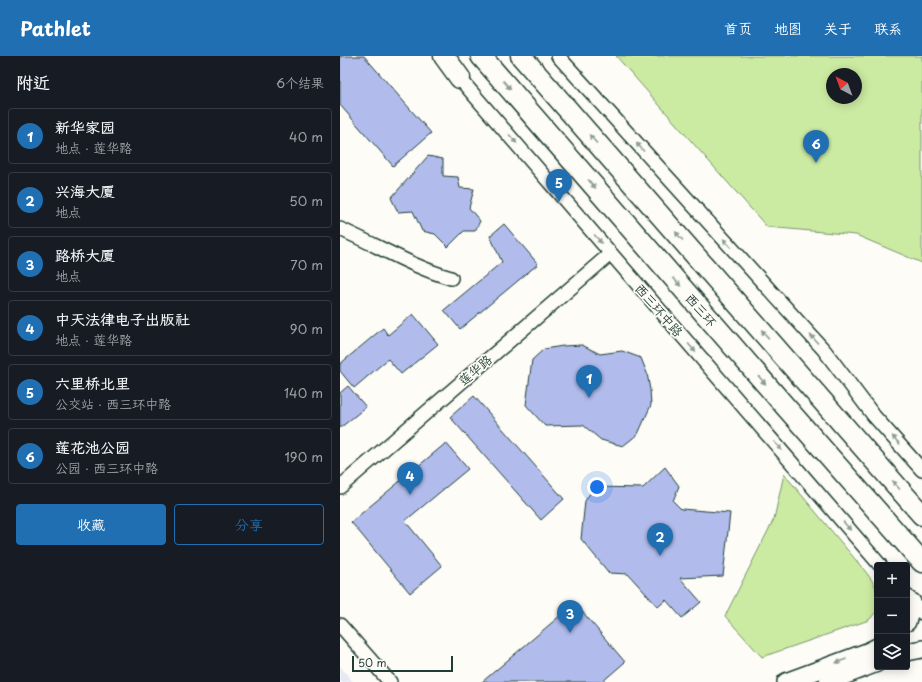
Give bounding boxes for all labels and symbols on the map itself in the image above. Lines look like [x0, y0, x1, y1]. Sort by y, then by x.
north arrow [826, 68, 862, 104]
one-way arrow [502, 81, 511, 90]
pin: 6 [803, 130, 829, 163]
one-way arrow [589, 133, 598, 144]
one-way arrow [508, 135, 517, 144]
one-way arrow [636, 142, 645, 151]
pin: 5 [546, 169, 572, 202]
one-way arrow [588, 178, 597, 189]
one-way arrow [675, 232, 684, 241]
one-way arrow [593, 234, 602, 244]
one-way arrow [723, 238, 732, 248]
one-way arrow [673, 277, 682, 287]
street label: 西三环中路 [631, 279, 688, 340]
street label: 西三环 [681, 289, 721, 331]
one-way arrow [760, 329, 769, 339]
one-way arrow [810, 334, 819, 345]
one-way arrow [688, 342, 697, 353]
street label: 莲华路 [454, 350, 496, 390]
pin: 1 [576, 365, 602, 398]
one-way arrow [758, 375, 767, 386]
one-way arrow [892, 436, 901, 445]
one-way arrow [773, 441, 782, 451]
pin: 4 [397, 462, 423, 495]
your location [587, 477, 607, 497]
one-way arrow [892, 480, 901, 491]
one-way arrow [842, 521, 851, 532]
pin: 2 [647, 523, 673, 556]
pin: 3 [557, 600, 583, 633]
scale bar [352, 654, 453, 673]
one-way arrow [834, 659, 846, 665]

